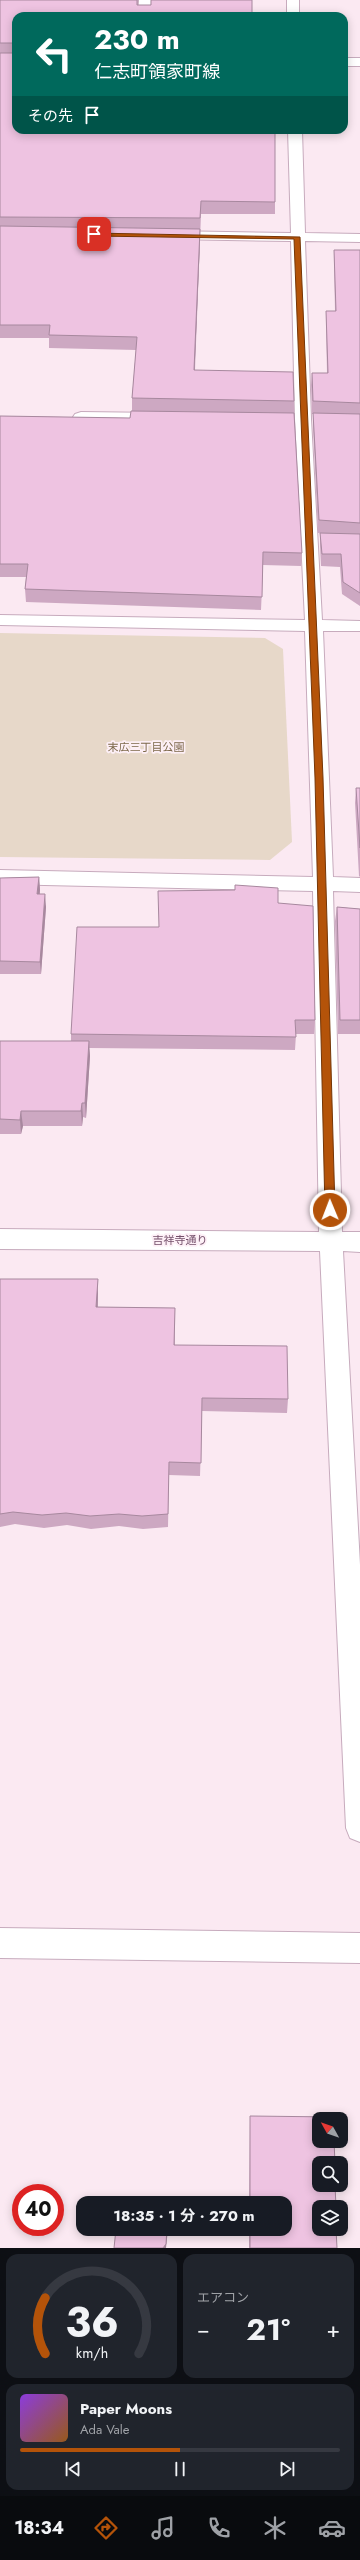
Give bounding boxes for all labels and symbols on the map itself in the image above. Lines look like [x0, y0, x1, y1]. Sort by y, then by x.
pin [77, 217, 111, 251]
park label: 末広三丁目公園 [108, 739, 185, 755]
position arrow [309, 1189, 351, 1231]
street label: 吉祥寺通り [153, 1232, 208, 1248]
north arrow [312, 2112, 348, 2148]
speed limit sign: 40 [12, 2184, 64, 2236]

